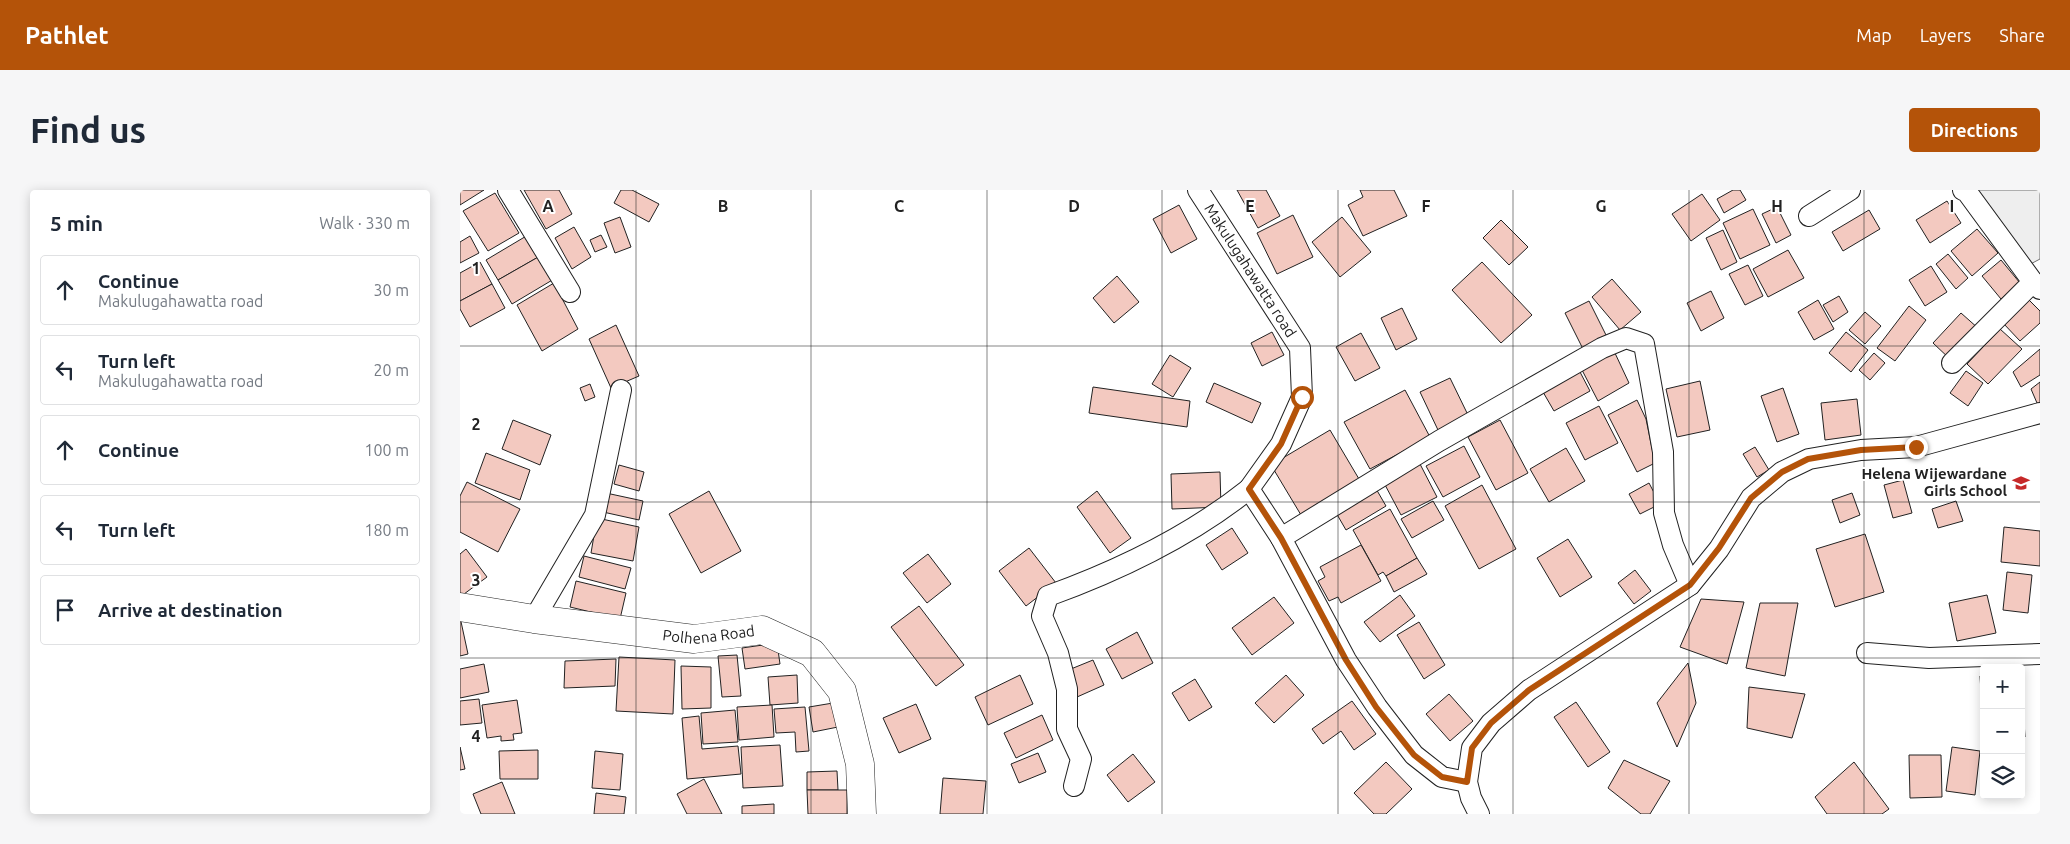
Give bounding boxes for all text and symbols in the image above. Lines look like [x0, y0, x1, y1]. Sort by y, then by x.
text: Pathlet [25, 22, 109, 49]
text: Map [1856, 25, 1892, 45]
text: Layers [1920, 25, 1971, 45]
text: Share [1999, 25, 2045, 45]
button: Directions [1909, 108, 2040, 152]
text: Find us [30, 110, 146, 150]
text: A [542, 197, 554, 215]
text: B [718, 197, 728, 215]
text: C [894, 197, 904, 215]
text: D [1068, 197, 1080, 215]
text: E [1245, 197, 1255, 215]
text: F [1422, 197, 1431, 215]
text: G [1595, 197, 1607, 215]
text: H [1771, 197, 1783, 215]
text: I [1950, 197, 1954, 215]
street label: Makulugahawatta road [1201, 201, 1300, 340]
text: 5 min [50, 211, 103, 235]
text: Walk · 330 m [319, 214, 410, 232]
text: 1 [471, 259, 481, 277]
text: Continue [98, 270, 179, 292]
icon: ahead [51, 276, 79, 304]
text: 30 m [373, 281, 409, 299]
text: Makulugahawatta road [98, 292, 263, 310]
text: Turn left [98, 350, 176, 372]
icon: left [51, 356, 79, 384]
text: 20 m [373, 361, 409, 379]
text: Makulugahawatta road [98, 372, 263, 390]
route start [1291, 386, 1314, 409]
text: 2 [471, 415, 481, 433]
icon: ahead [51, 436, 79, 464]
route end [1905, 436, 1928, 459]
text: Continue [98, 439, 179, 461]
text: 100 m [364, 441, 409, 459]
place label: Helena Wijewardane Girls School [1861, 465, 2007, 499]
school or university icon: Helena Wijewardane Girls School [2011, 473, 2031, 493]
icon: left [51, 516, 79, 544]
text: Turn left [98, 519, 176, 541]
text: 180 m [364, 521, 409, 539]
text: 3 [471, 571, 481, 589]
icon: arrive [51, 596, 79, 624]
text: Arrive at destination [98, 599, 283, 621]
street label: Polhena Road [662, 622, 756, 647]
map controls [1980, 664, 2025, 799]
button: + [1980, 664, 2025, 709]
button: − [1980, 709, 2025, 754]
text: 4 [471, 727, 481, 745]
button: layers [1980, 754, 2025, 799]

